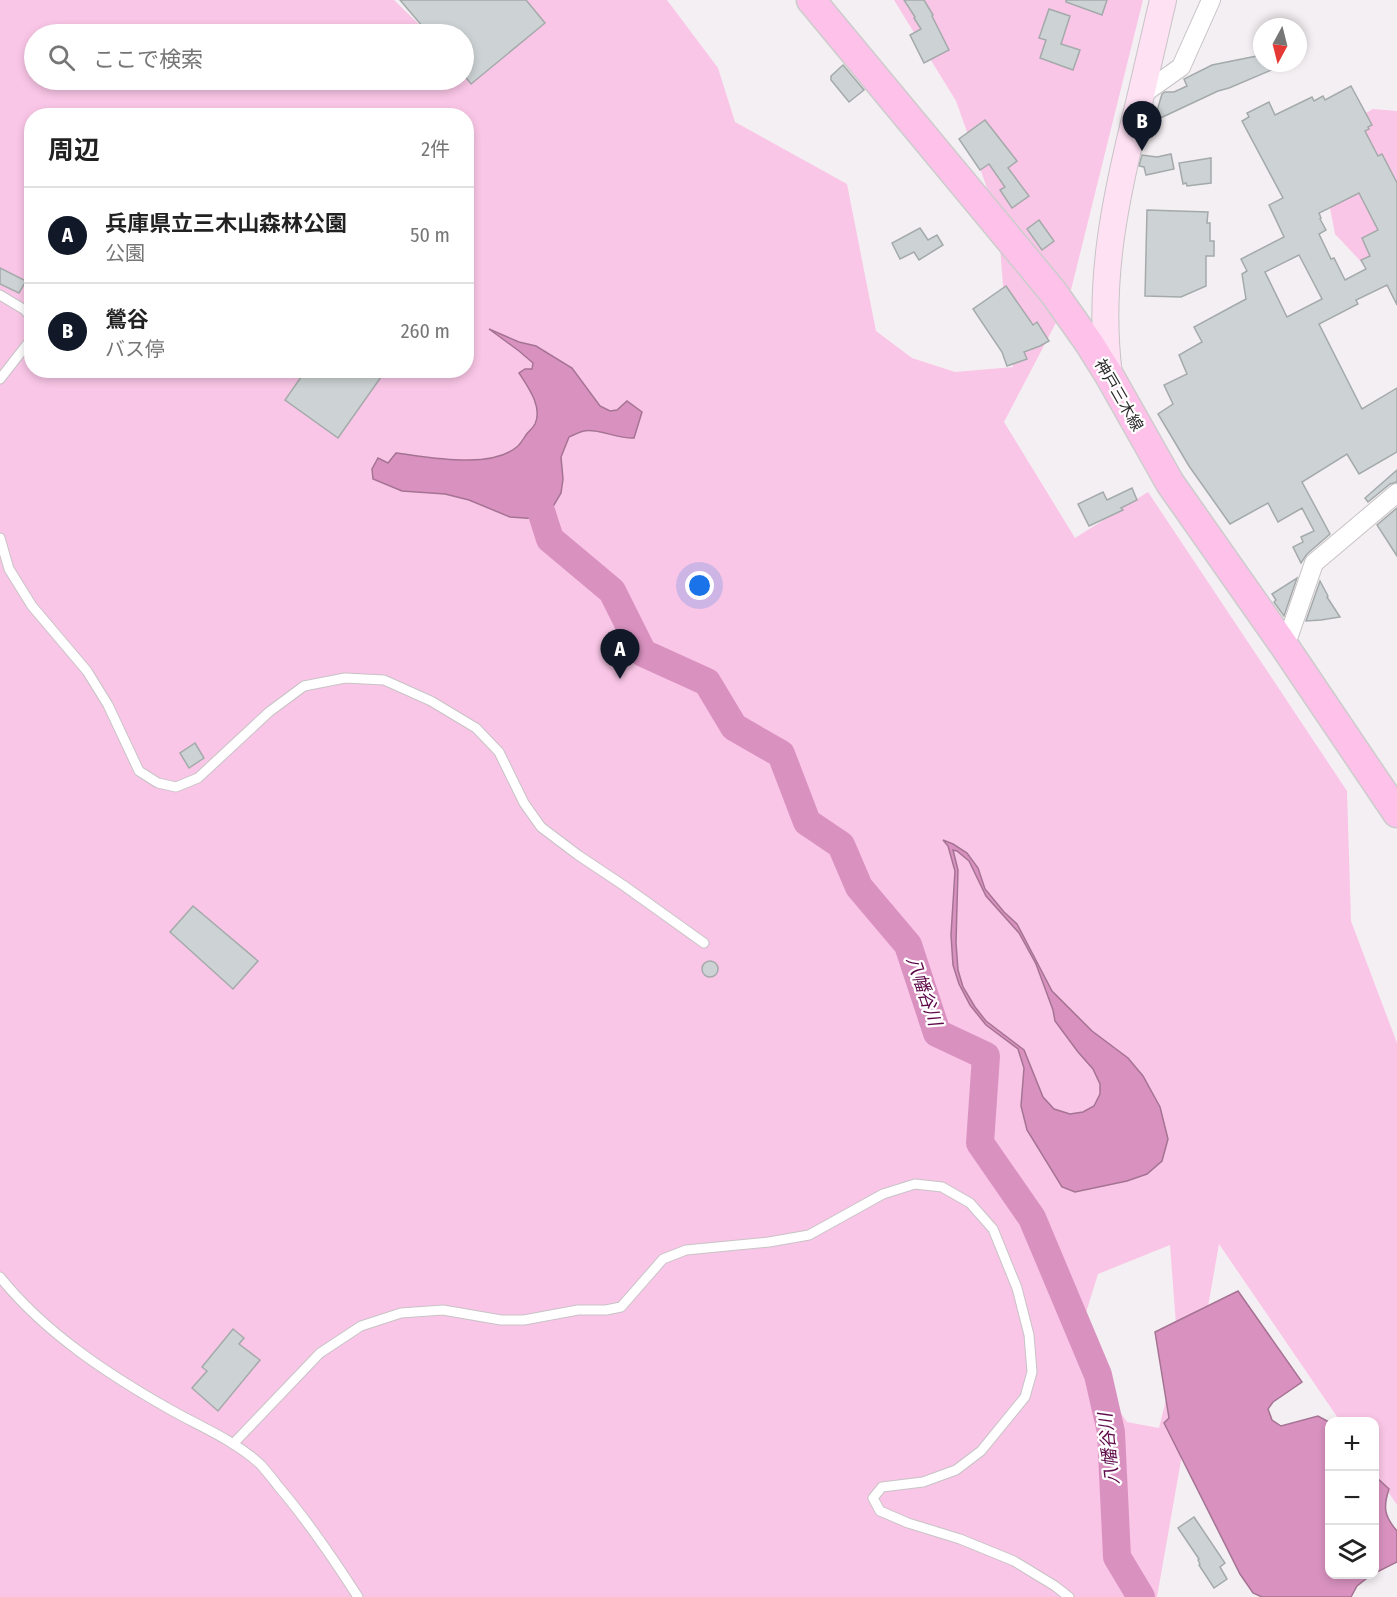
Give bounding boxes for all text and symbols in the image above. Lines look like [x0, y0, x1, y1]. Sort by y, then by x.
north arrow [1253, 18, 1307, 72]
search box [24, 24, 474, 90]
icon: search [45, 41, 78, 74]
text: ここで検索 [93, 46, 203, 73]
pin: B [1122, 102, 1162, 151]
text: 周辺 [48, 135, 100, 166]
text: 2件 [421, 137, 450, 161]
text: 兵庫県立三木山森林公園 [105, 210, 347, 237]
text: A [62, 223, 73, 247]
text: 50 m [410, 223, 450, 247]
text: 公園 [105, 241, 145, 265]
text: 鶯谷 [105, 306, 149, 333]
text: B [62, 319, 73, 343]
text: 260 m [401, 319, 450, 343]
text: バス停 [105, 337, 165, 361]
street label: 神戸三木線 [1091, 356, 1147, 434]
your location [685, 571, 714, 600]
pin: A [600, 630, 640, 679]
water label: 八幡谷川 [902, 953, 947, 1031]
water label: 八幡谷川 [1094, 1410, 1124, 1486]
map controls [1325, 1417, 1379, 1579]
button: + [1325, 1417, 1379, 1471]
button: − [1325, 1471, 1379, 1525]
button: layers [1325, 1525, 1379, 1579]

